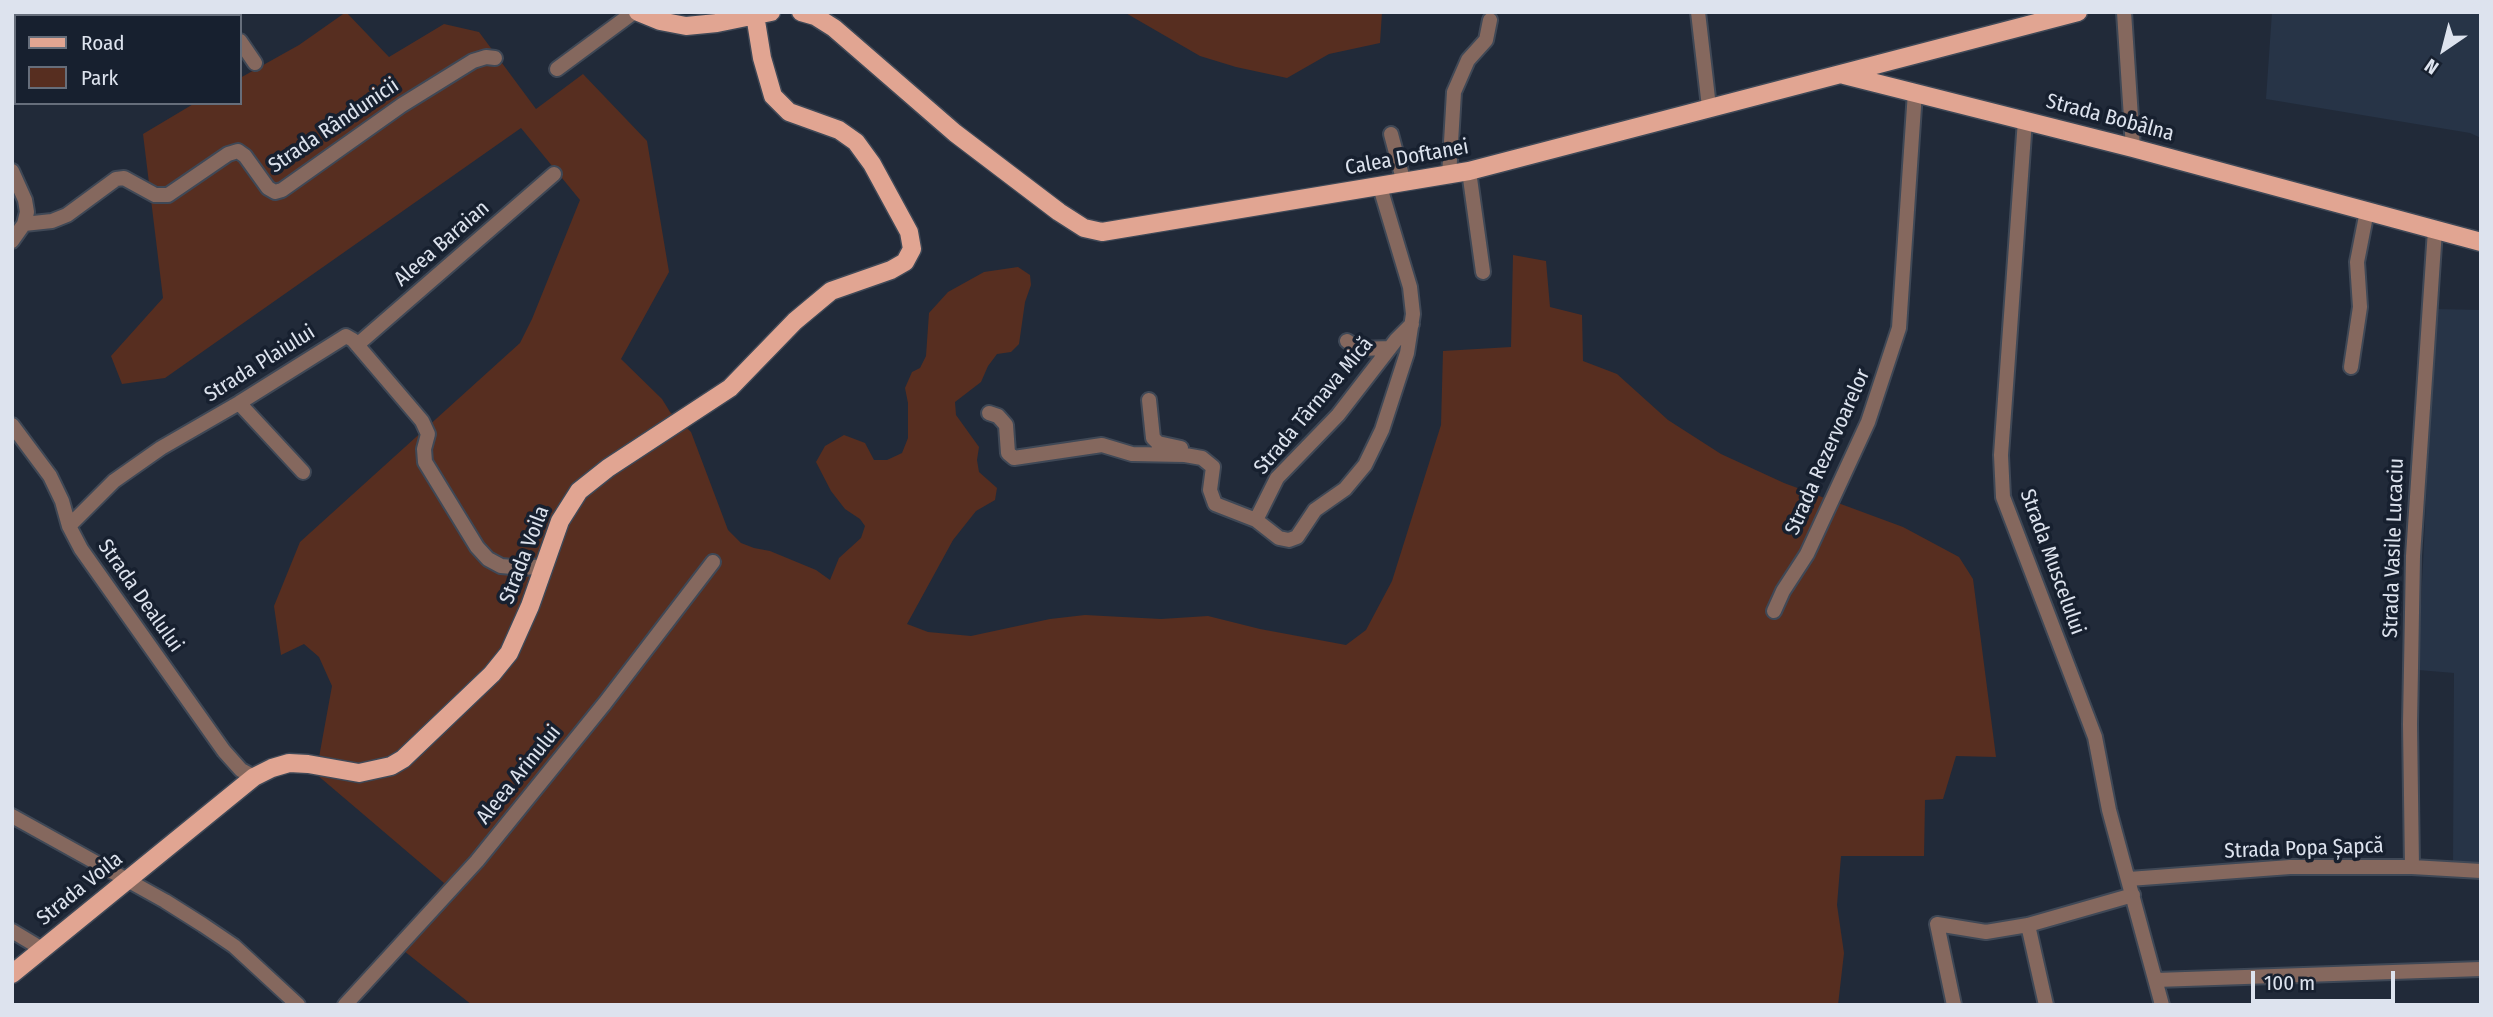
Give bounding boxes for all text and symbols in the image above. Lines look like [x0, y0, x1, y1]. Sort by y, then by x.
legend [14, 14, 242, 105]
north arrow [2409, 14, 2479, 84]
text: Road [81, 30, 125, 56]
text: N [2420, 54, 2443, 79]
text: Park [81, 65, 118, 91]
street label: Strada Rândunicii [264, 73, 404, 179]
street label: Strada Bobâlna [2043, 89, 2177, 147]
street label: Calea Doftanei [1343, 135, 1471, 181]
street label: Aleea Baraian [389, 196, 495, 292]
street label: Strada Plaiului [200, 320, 320, 408]
street label: Strada Târnava Mică [1249, 332, 1379, 480]
street label: Strada Rezervoarelor [1780, 365, 1876, 539]
street label: Strada Vasile Lucaciu [2378, 458, 2410, 638]
street label: Strada Muscelului [2014, 486, 2090, 638]
street label: Strada Voila [495, 502, 555, 608]
street label: Strada Dealului [92, 535, 188, 657]
street label: Aleea Arinului [472, 721, 566, 829]
street label: Strada Popa Șapcă [2224, 834, 2384, 864]
street label: Strada Voila [32, 847, 128, 931]
scale bar [2255, 958, 2398, 1002]
text: 100 m [2264, 970, 2315, 996]

